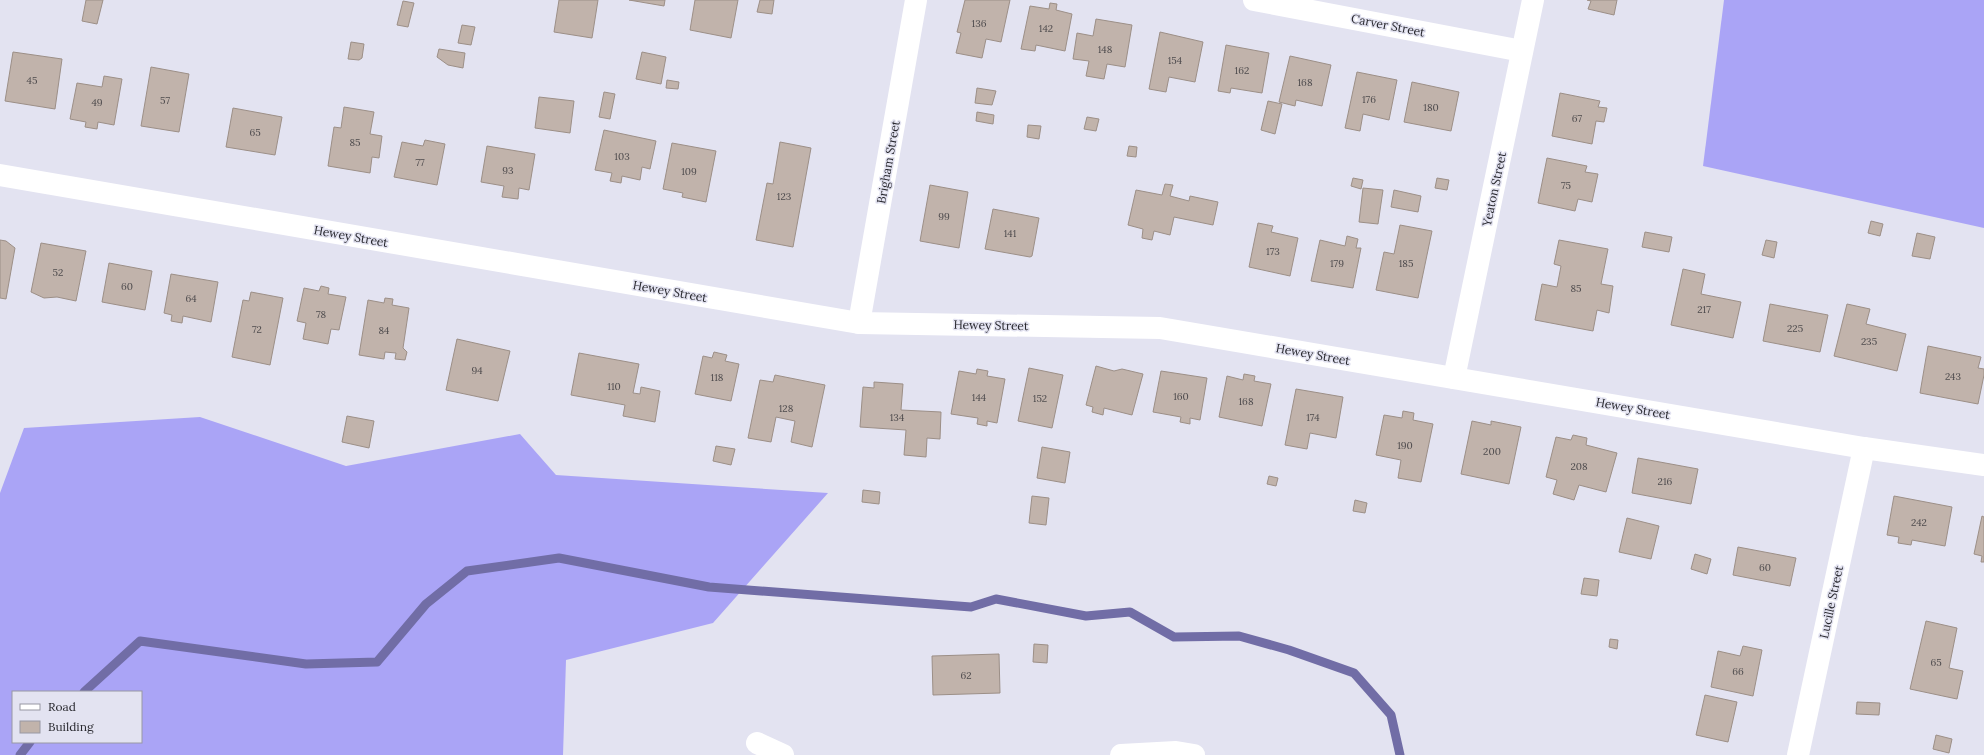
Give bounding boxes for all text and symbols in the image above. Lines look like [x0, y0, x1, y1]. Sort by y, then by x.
street label: Carver Street [1350, 11, 1426, 40]
house number: 136 [972, 17, 987, 30]
house number: 142 [1039, 22, 1053, 35]
house number: 148 [1098, 43, 1113, 56]
house number: 154 [1168, 54, 1183, 67]
house number: 162 [1235, 64, 1249, 77]
house number: 45 [27, 74, 37, 87]
house number: 168 [1297, 76, 1313, 89]
house number: 176 [1362, 93, 1376, 106]
house number: 57 [160, 94, 170, 107]
house number: 49 [91, 96, 103, 109]
house number: 180 [1423, 101, 1439, 114]
house number: 67 [1572, 112, 1583, 125]
street label: Brigham Street [873, 119, 903, 205]
house number: 65 [249, 126, 261, 139]
house number: 85 [349, 136, 361, 149]
house number: 103 [614, 150, 630, 163]
street label: Yeaton Street [1479, 150, 1509, 229]
house number: 77 [415, 156, 425, 169]
house number: 93 [502, 164, 514, 177]
house number: 109 [681, 165, 697, 178]
house number: 75 [1561, 179, 1571, 192]
house number: 123 [777, 190, 792, 203]
house number: 99 [938, 210, 950, 223]
street label: Hewey Street [313, 222, 390, 250]
house number: 141 [1004, 227, 1017, 240]
house number: 173 [1266, 245, 1280, 258]
house number: 179 [1330, 257, 1344, 270]
house number: 185 [1399, 257, 1413, 270]
house number: 52 [53, 266, 63, 279]
street label: Hewey Street [632, 277, 709, 305]
house number: 60 [121, 280, 133, 293]
house number: 85 [1570, 282, 1582, 295]
house number: 64 [185, 292, 197, 305]
house number: 217 [1697, 303, 1711, 316]
house number: 78 [316, 308, 326, 321]
street label: Hewey Street [953, 317, 1029, 333]
house number: 225 [1787, 322, 1803, 335]
house number: 72 [252, 323, 262, 336]
house number: 84 [378, 324, 390, 337]
house number: 235 [1861, 335, 1877, 348]
street label: Hewey Street [1275, 340, 1352, 368]
house number: 94 [471, 364, 483, 377]
house number: 243 [1945, 370, 1961, 383]
house number: 118 [711, 371, 724, 384]
house number: 110 [607, 380, 621, 393]
house number: 160 [1173, 390, 1189, 403]
house number: 144 [972, 391, 987, 404]
house number: 152 [1033, 392, 1047, 405]
street label: Hewey Street [1595, 394, 1672, 422]
house number: 168 [1238, 395, 1254, 408]
house number: 128 [779, 402, 794, 415]
house number: 134 [890, 411, 905, 424]
house number: 174 [1306, 411, 1320, 424]
house number: 190 [1397, 439, 1413, 452]
house number: 200 [1483, 445, 1501, 458]
house number: 208 [1570, 460, 1588, 473]
house number: 216 [1658, 475, 1673, 488]
house number: 242 [1911, 516, 1927, 529]
house number: 60 [1759, 561, 1771, 574]
street label: Lucille Street [1816, 564, 1846, 640]
house number: 65 [1930, 656, 1942, 669]
house number: 66 [1732, 665, 1744, 678]
house number: 62 [960, 669, 972, 682]
legend [12, 691, 142, 743]
text: Road [48, 699, 76, 714]
text: Building [48, 719, 94, 734]

